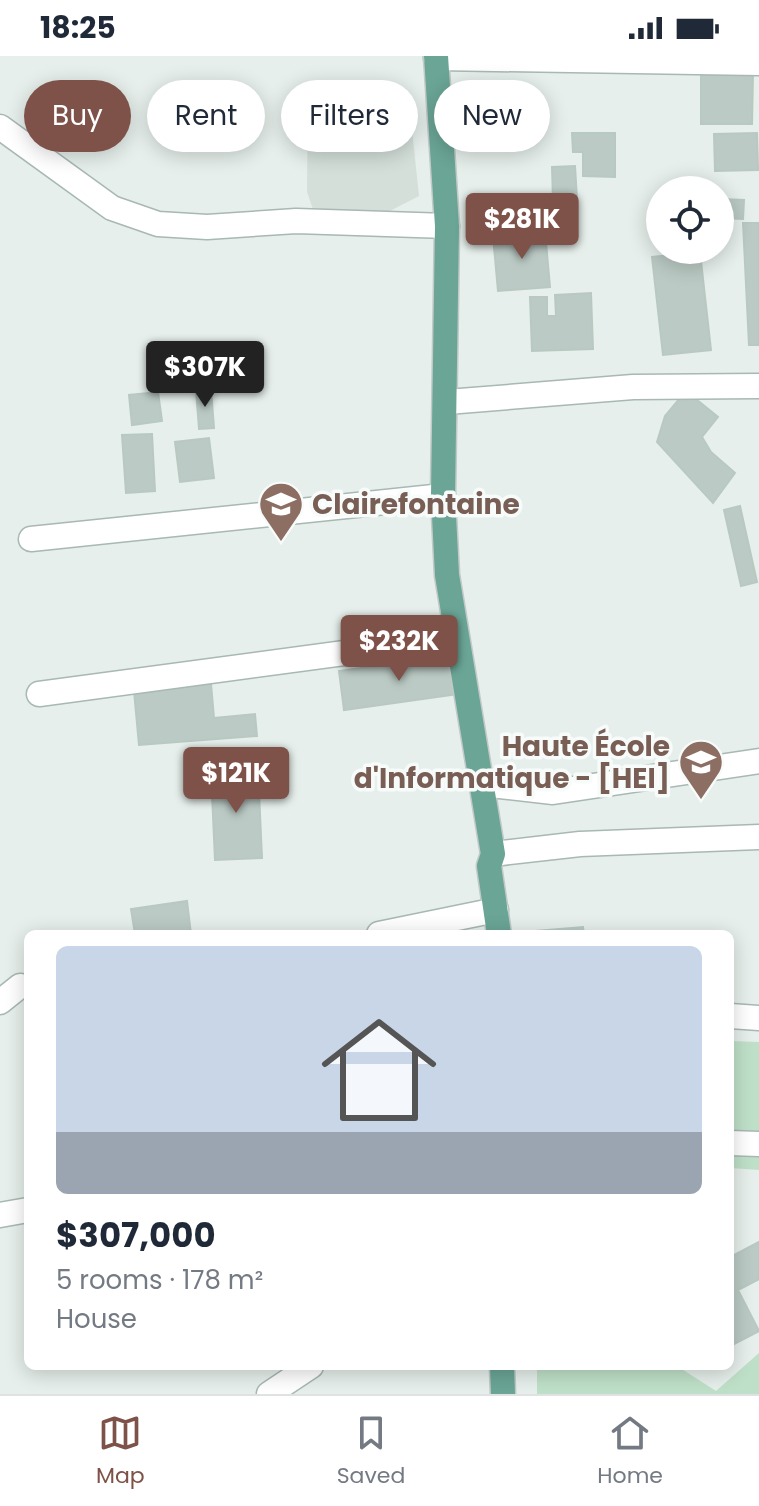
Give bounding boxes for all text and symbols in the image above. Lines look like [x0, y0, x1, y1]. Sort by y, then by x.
text: 18:25 [40, 6, 116, 49]
chip: Buy [24, 80, 131, 152]
chip: Rent [147, 80, 265, 152]
chip: Filters [281, 80, 418, 152]
chip: New [434, 80, 550, 152]
map controls [646, 176, 734, 264]
button: locate [646, 176, 734, 264]
pin: $281K [466, 193, 578, 261]
text: $281K [484, 201, 560, 237]
pin: $307K [149, 341, 261, 409]
text: $307K [164, 349, 246, 385]
school or university icon: Clairefontaine [257, 480, 305, 543]
place label: Clairefontaine [312, 485, 520, 524]
pin: $232K [343, 615, 455, 683]
text: $232K [359, 623, 439, 659]
place label: Haute École d'Informatique - [HEI] [354, 727, 670, 798]
school or university icon: Haute École d'Informatique - [HEI] [677, 738, 725, 801]
pin: $121K [180, 747, 292, 815]
text: $121K [201, 755, 271, 791]
icon: home [307, 998, 451, 1142]
text: $307,000 [56, 1211, 216, 1259]
text: 5 rooms · 178 m² [56, 1262, 263, 1298]
text: House [56, 1301, 137, 1337]
tab: Map [96, 1411, 145, 1492]
tab: Saved [337, 1411, 405, 1492]
tab: Home [597, 1411, 663, 1492]

